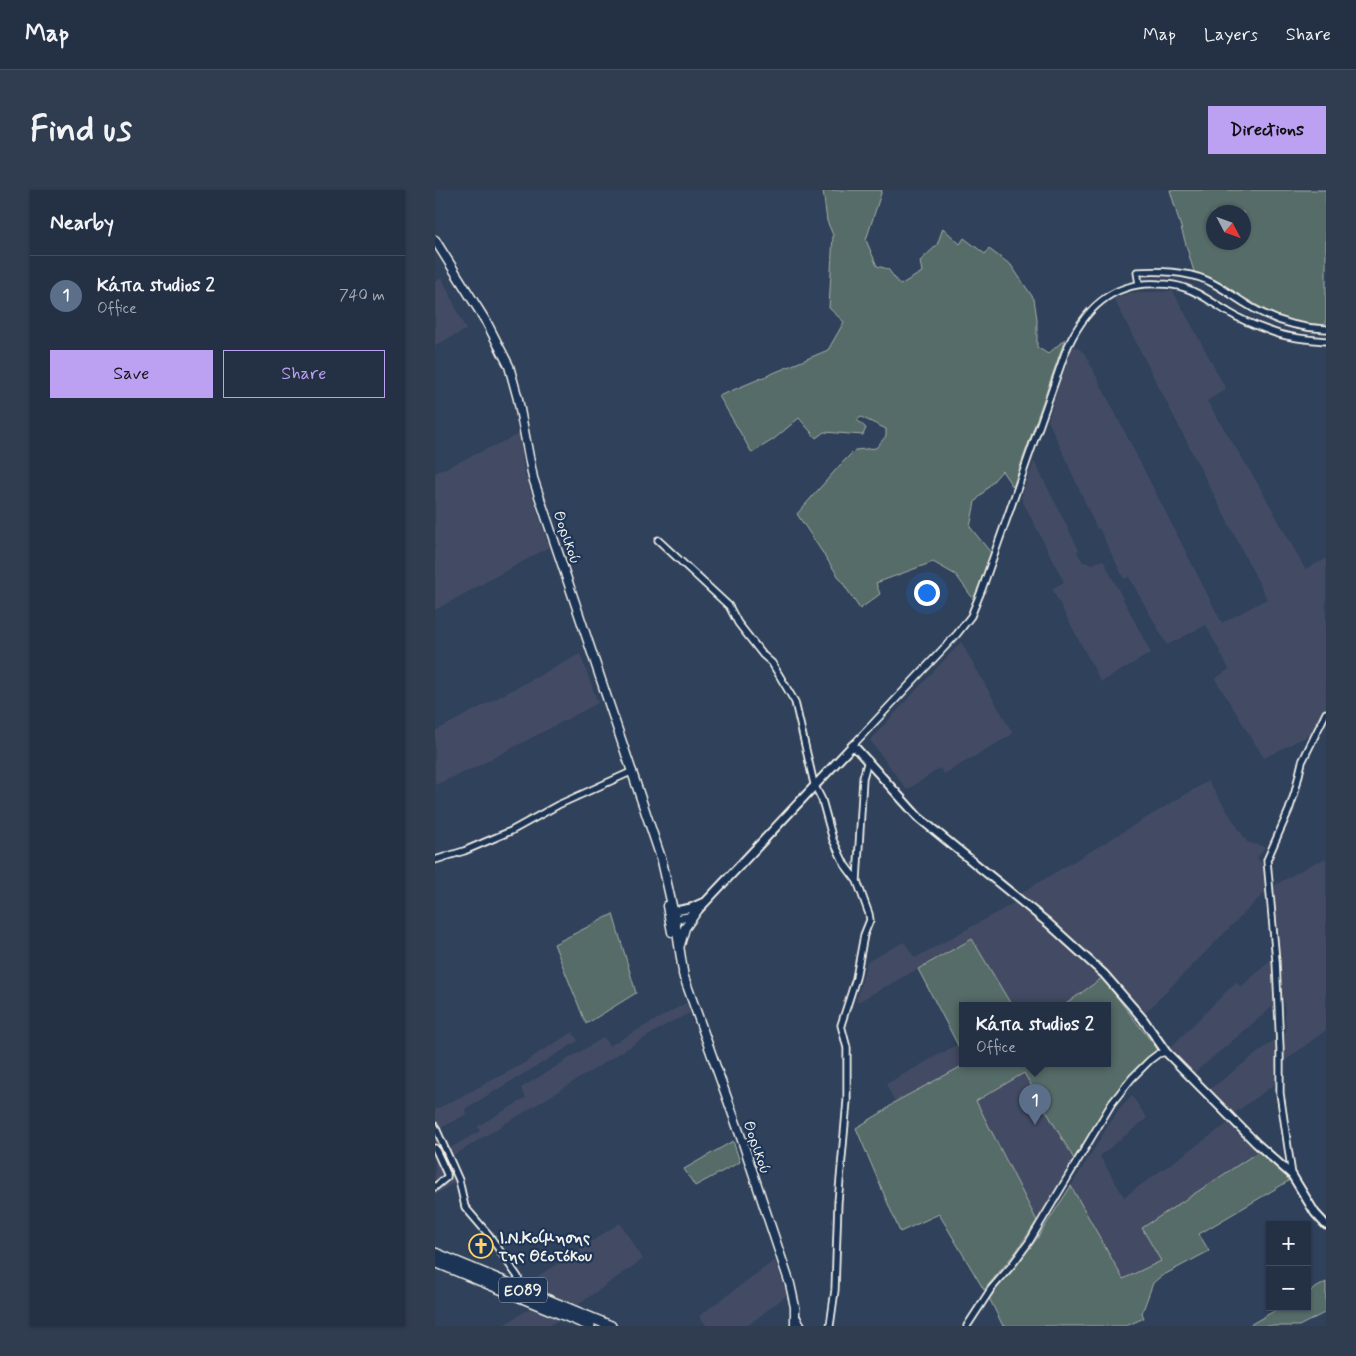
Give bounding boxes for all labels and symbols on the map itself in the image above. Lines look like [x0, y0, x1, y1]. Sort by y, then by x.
north arrow [1206, 205, 1251, 250]
street label: Θορικού [548, 508, 586, 567]
your location [914, 580, 940, 606]
pin: 1 [1019, 1084, 1051, 1125]
street label: Θορικού [738, 1118, 776, 1177]
place label: Ι.Ν.Κοίμησης της Θεοτόκου [498, 1228, 593, 1267]
church icon: Ι.Ν.Κοίμησης της Θεοτόκου [468, 1233, 494, 1259]
road number: ΕΟ89 [499, 1278, 547, 1302]

